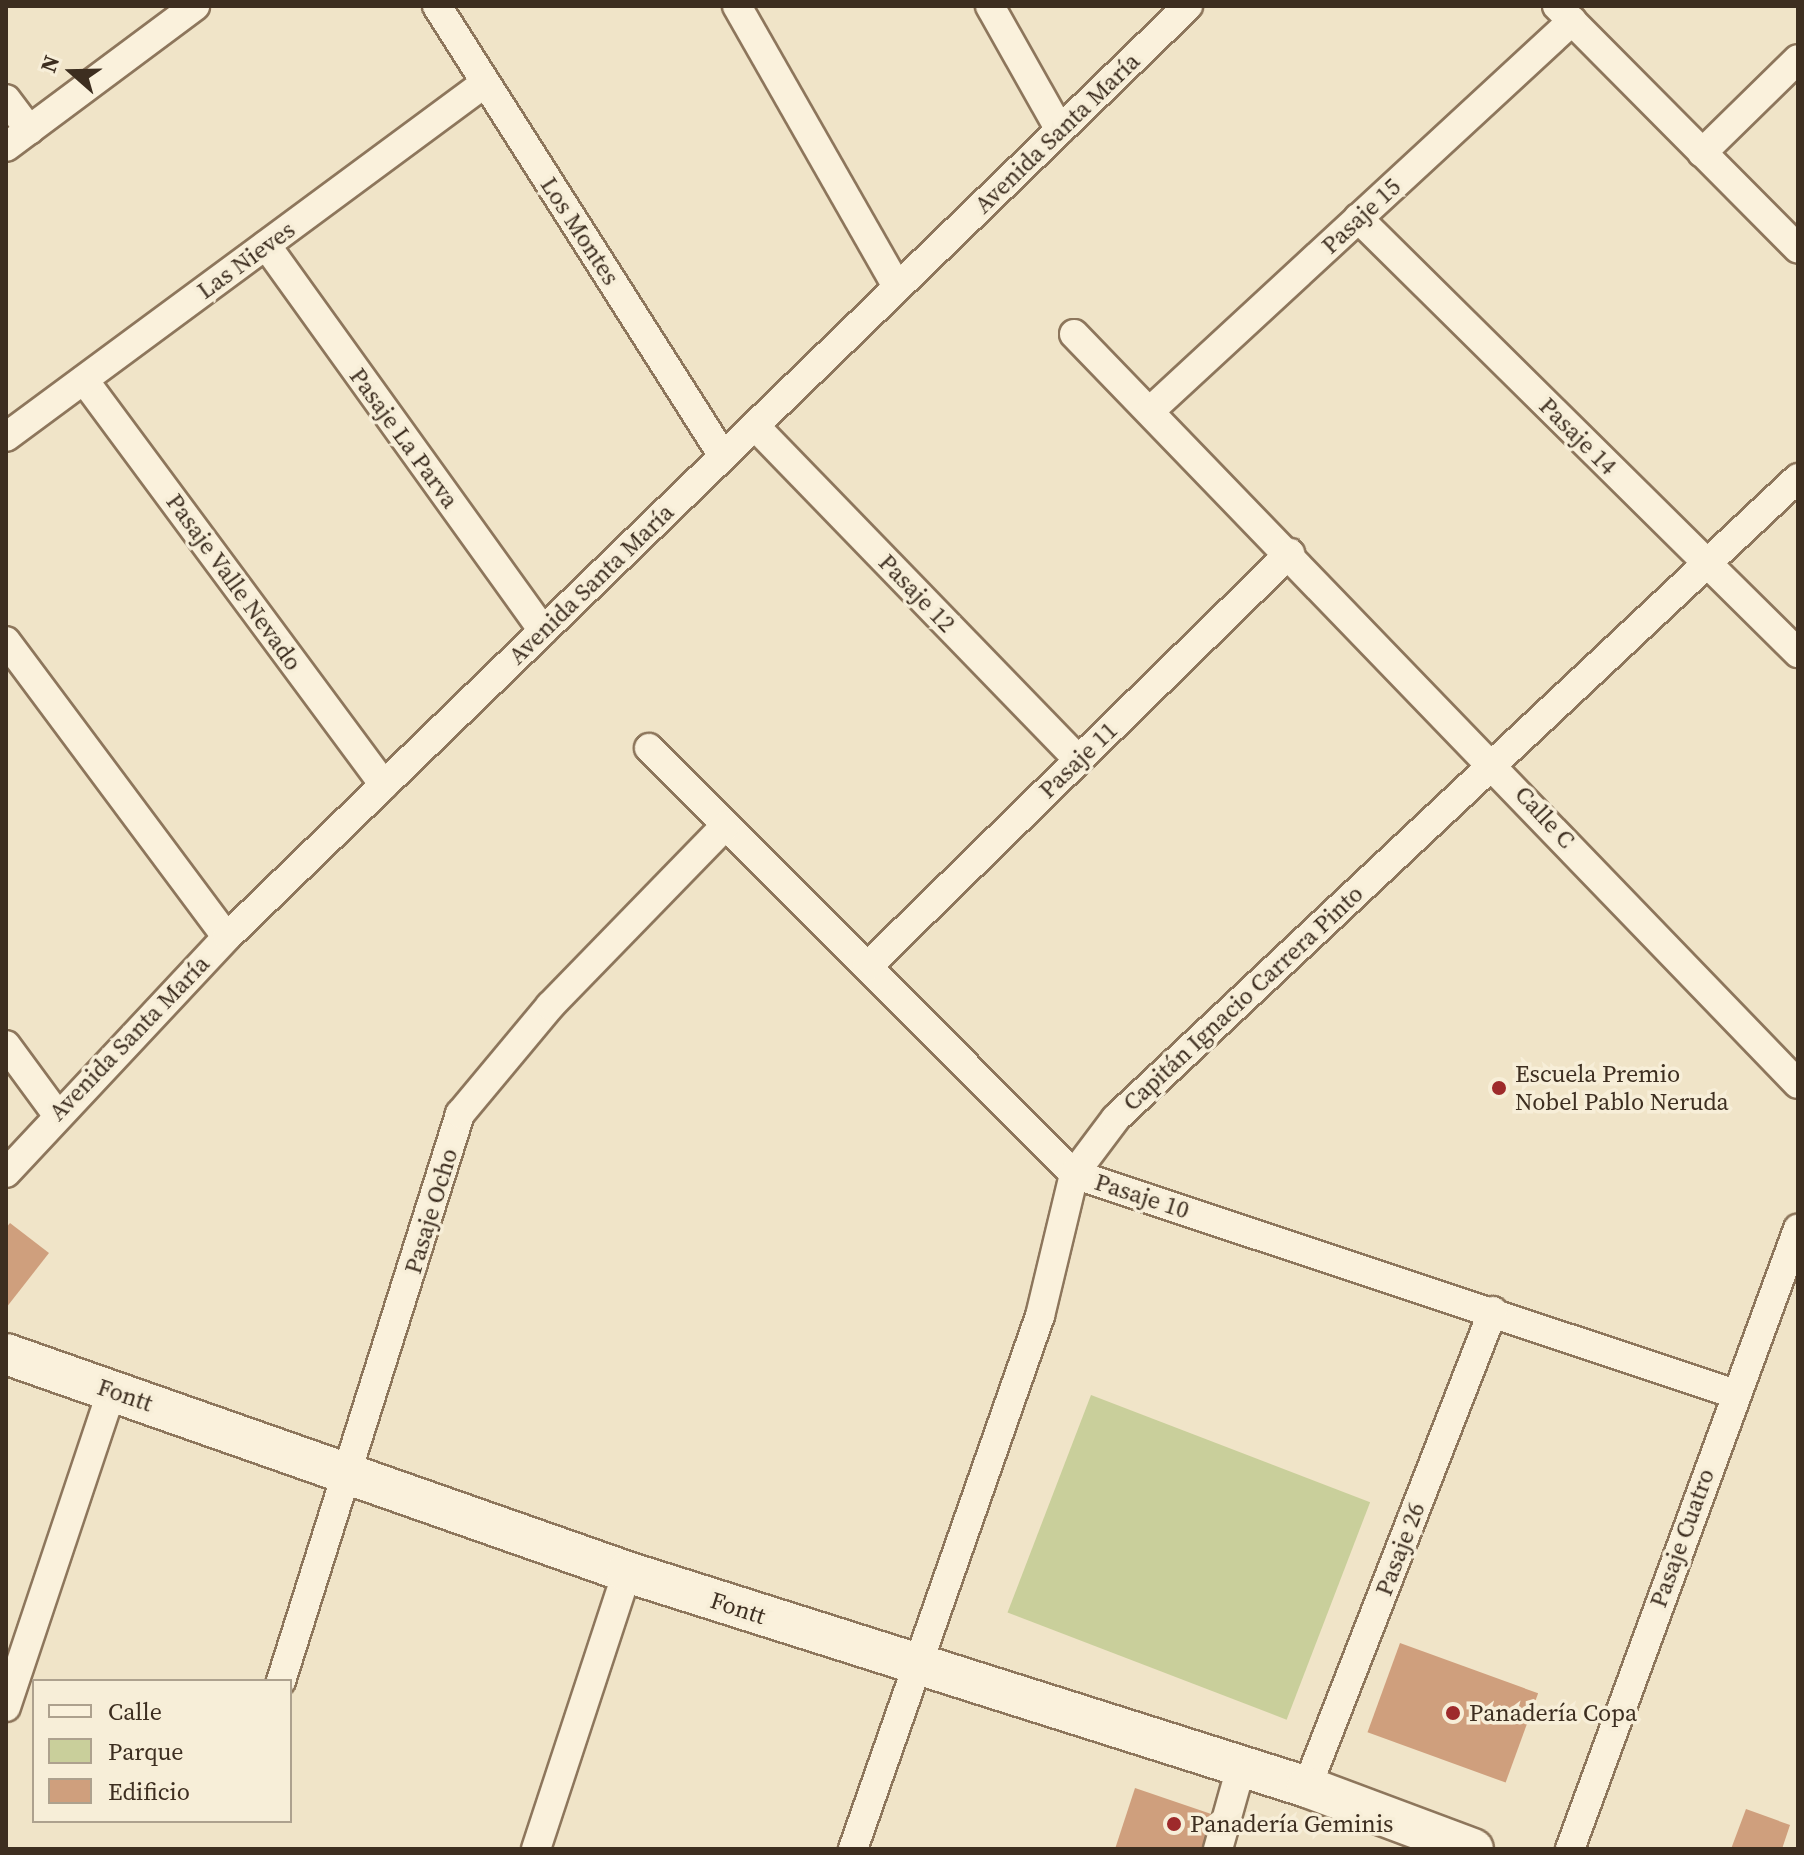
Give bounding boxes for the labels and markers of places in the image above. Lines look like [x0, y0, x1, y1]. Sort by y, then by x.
place label: Escuela Premio Nobel Pablo Neruda [1515, 1060, 1729, 1116]
marker: Escuela Premio Nobel Pablo Neruda [1490, 1079, 1508, 1097]
place label: Panadería Copa [1469, 1699, 1637, 1727]
marker: Panadería Copa [1444, 1704, 1462, 1722]
place label: Panadería Geminis [1190, 1810, 1393, 1838]
marker: Panadería Geminis [1165, 1815, 1183, 1833]

